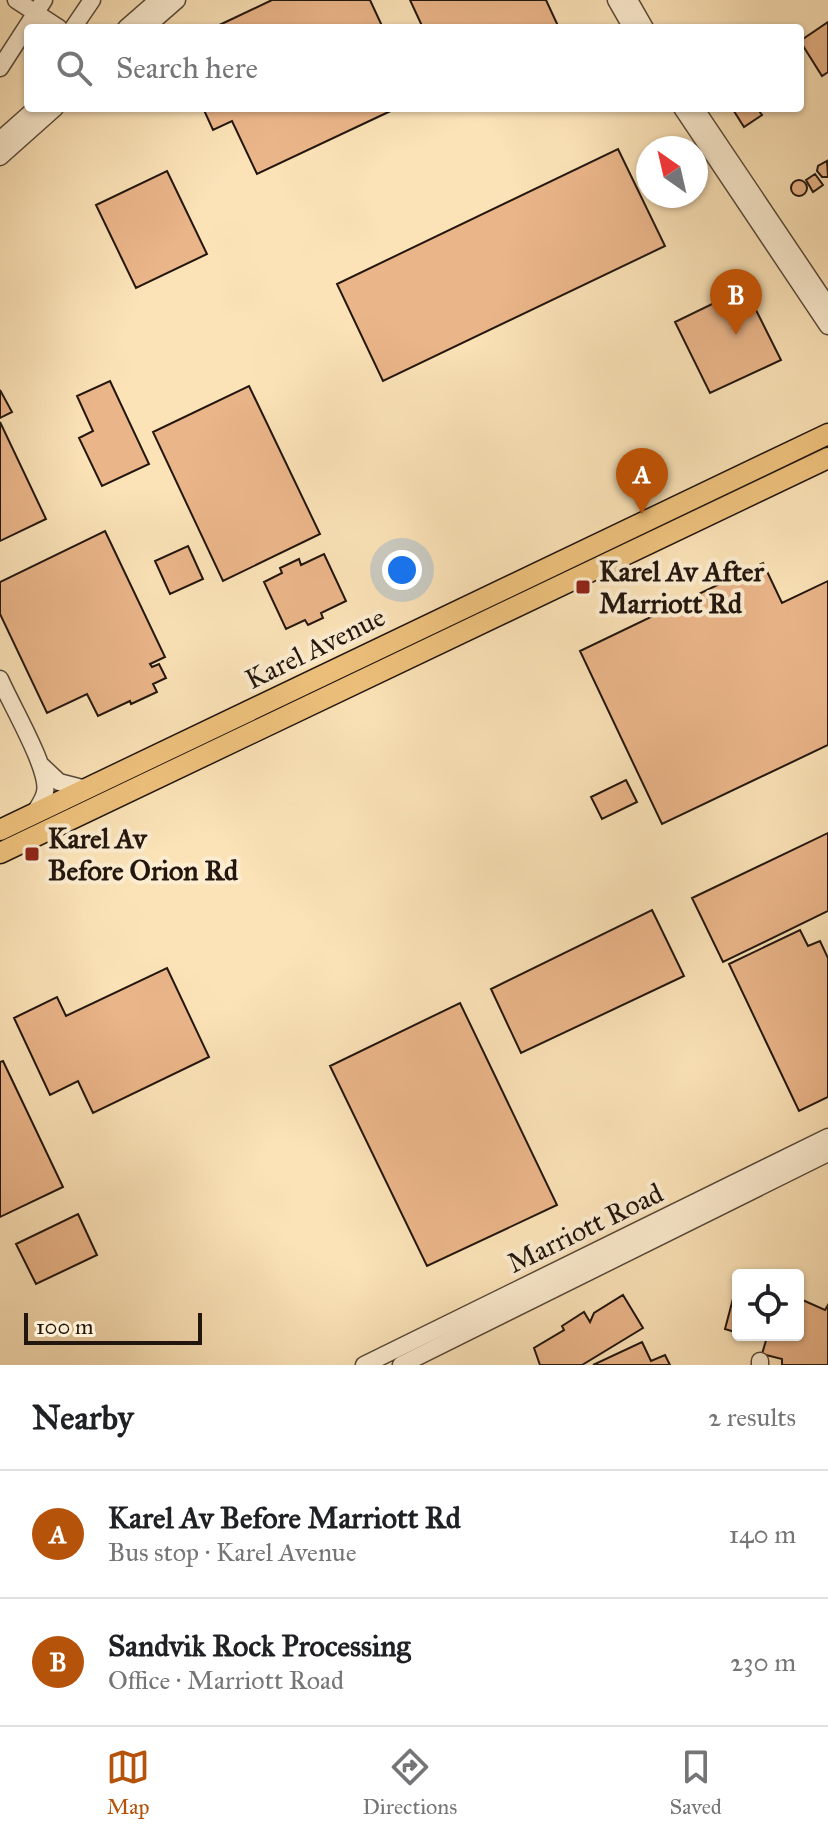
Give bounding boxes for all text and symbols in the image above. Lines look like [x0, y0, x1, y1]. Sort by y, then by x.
search box [24, 24, 804, 112]
icon: search [52, 46, 96, 90]
text: Search here [116, 50, 258, 86]
north arrow [636, 136, 708, 208]
pin: B [710, 269, 762, 335]
pin: A [616, 448, 668, 514]
your location [382, 550, 422, 590]
place label: Karel Av After Marriott Rd [599, 554, 764, 621]
marker: Karel Av After Marriott Rd [574, 578, 592, 596]
street label: Karel Avenue [239, 599, 391, 697]
place label: Karel Av Before Orion Rd [48, 821, 239, 888]
marker: Karel Av Before Orion Rd [23, 845, 41, 863]
street label: Marriott Road [501, 1175, 669, 1281]
map controls [732, 1269, 804, 1341]
button: locate [732, 1269, 804, 1341]
scale bar [24, 1309, 202, 1345]
text: 100 m [36, 1313, 93, 1340]
text: Nearby [32, 1397, 134, 1438]
text: 2 results [708, 1401, 796, 1433]
text: Karel Av Before Marriott Rd [108, 1500, 461, 1536]
text: A [49, 1518, 67, 1550]
text: 140 m [729, 1518, 796, 1550]
text: Bus stop · Karel Avenue [108, 1536, 357, 1568]
text: Sandvik Rock Processing [108, 1628, 410, 1664]
text: B [49, 1646, 67, 1678]
text: 230 m [730, 1646, 796, 1678]
text: Office · Marriott Road [108, 1664, 344, 1696]
tab: Map [106, 1745, 150, 1820]
tab: Directions [362, 1745, 457, 1820]
tab: Saved [670, 1745, 722, 1820]

